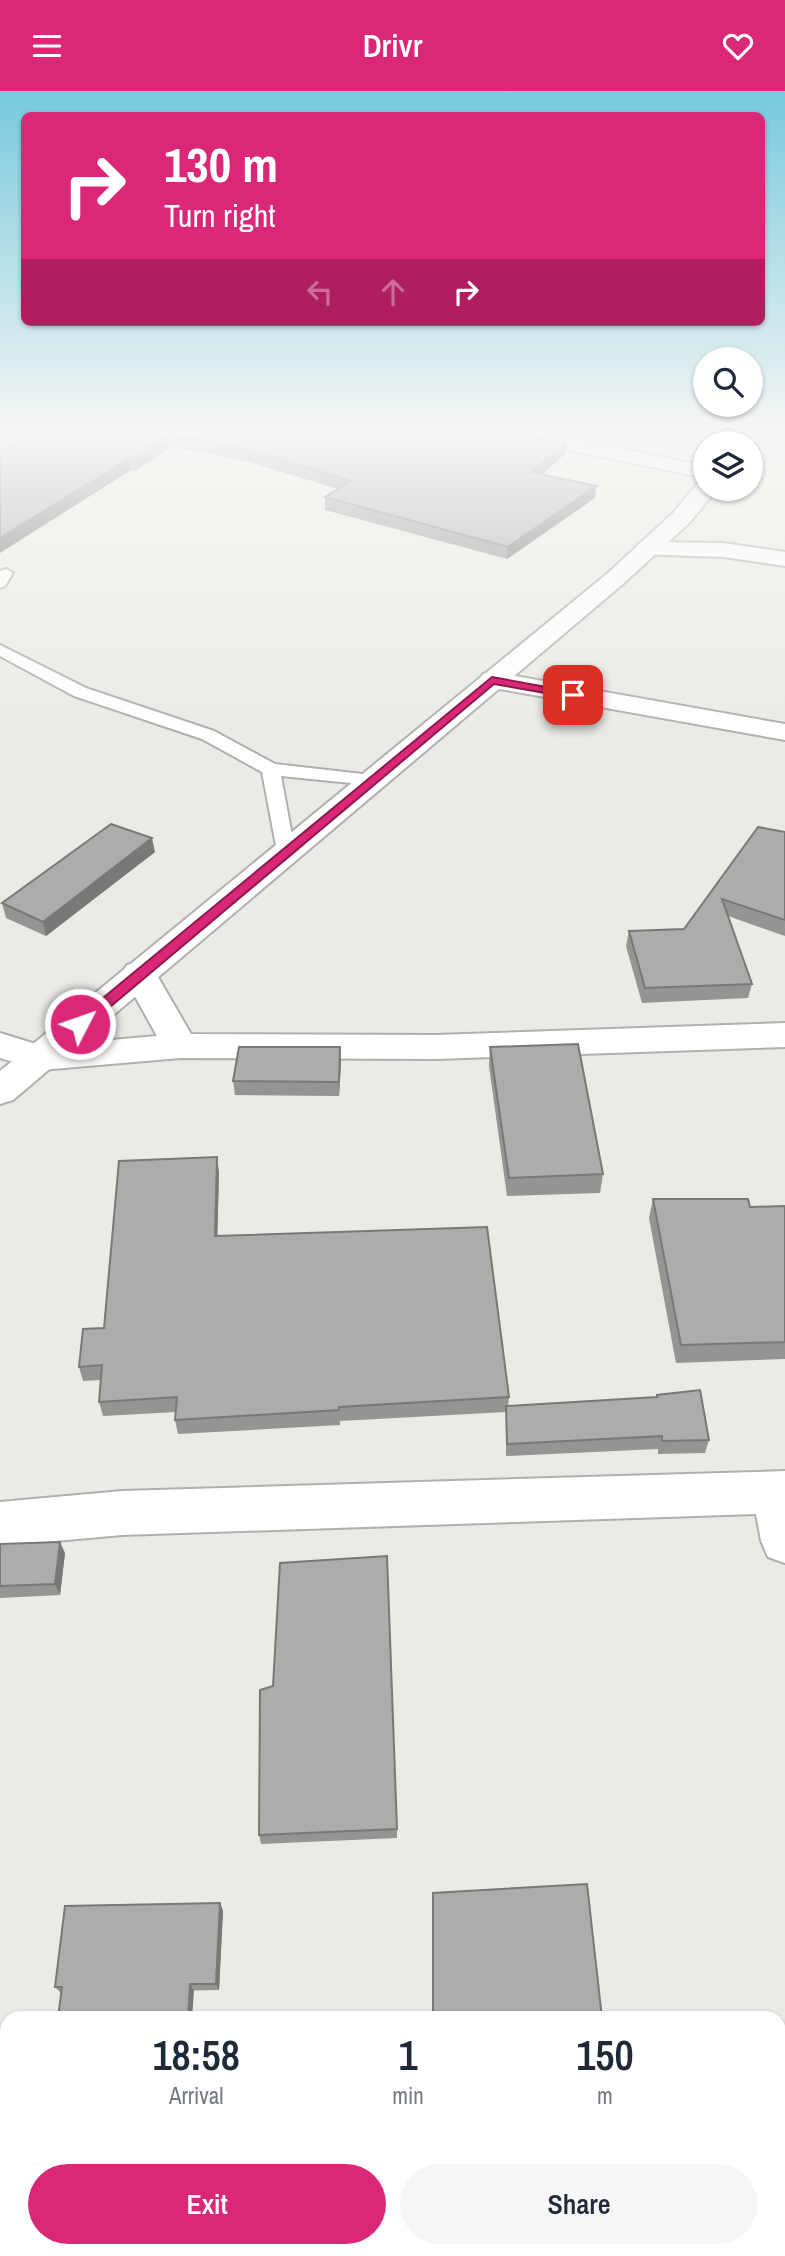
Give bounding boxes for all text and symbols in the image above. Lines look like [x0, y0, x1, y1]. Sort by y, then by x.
text: Drivr [363, 24, 422, 67]
icon: menu [28, 27, 66, 65]
icon: heart [719, 27, 757, 65]
text: 130 m [164, 131, 278, 197]
icon: right [49, 140, 140, 231]
text: Turn right [164, 194, 276, 237]
icon: left [301, 273, 339, 311]
icon: ahead [374, 273, 412, 311]
icon: right [447, 273, 485, 311]
map controls [693, 347, 763, 501]
button: search [693, 347, 763, 417]
button: layers [693, 431, 763, 501]
pin [543, 665, 603, 725]
icon: arrive [554, 676, 592, 714]
position arrow [43, 987, 117, 1061]
text: 18:58 [152, 2027, 240, 2083]
text: 1 [398, 2027, 418, 2083]
text: 150 [576, 2027, 634, 2083]
text: Arrival [169, 2080, 223, 2111]
text: min [392, 2080, 424, 2111]
text: m [597, 2080, 613, 2111]
button: Exit [28, 2164, 386, 2244]
button: Share [400, 2164, 758, 2244]

